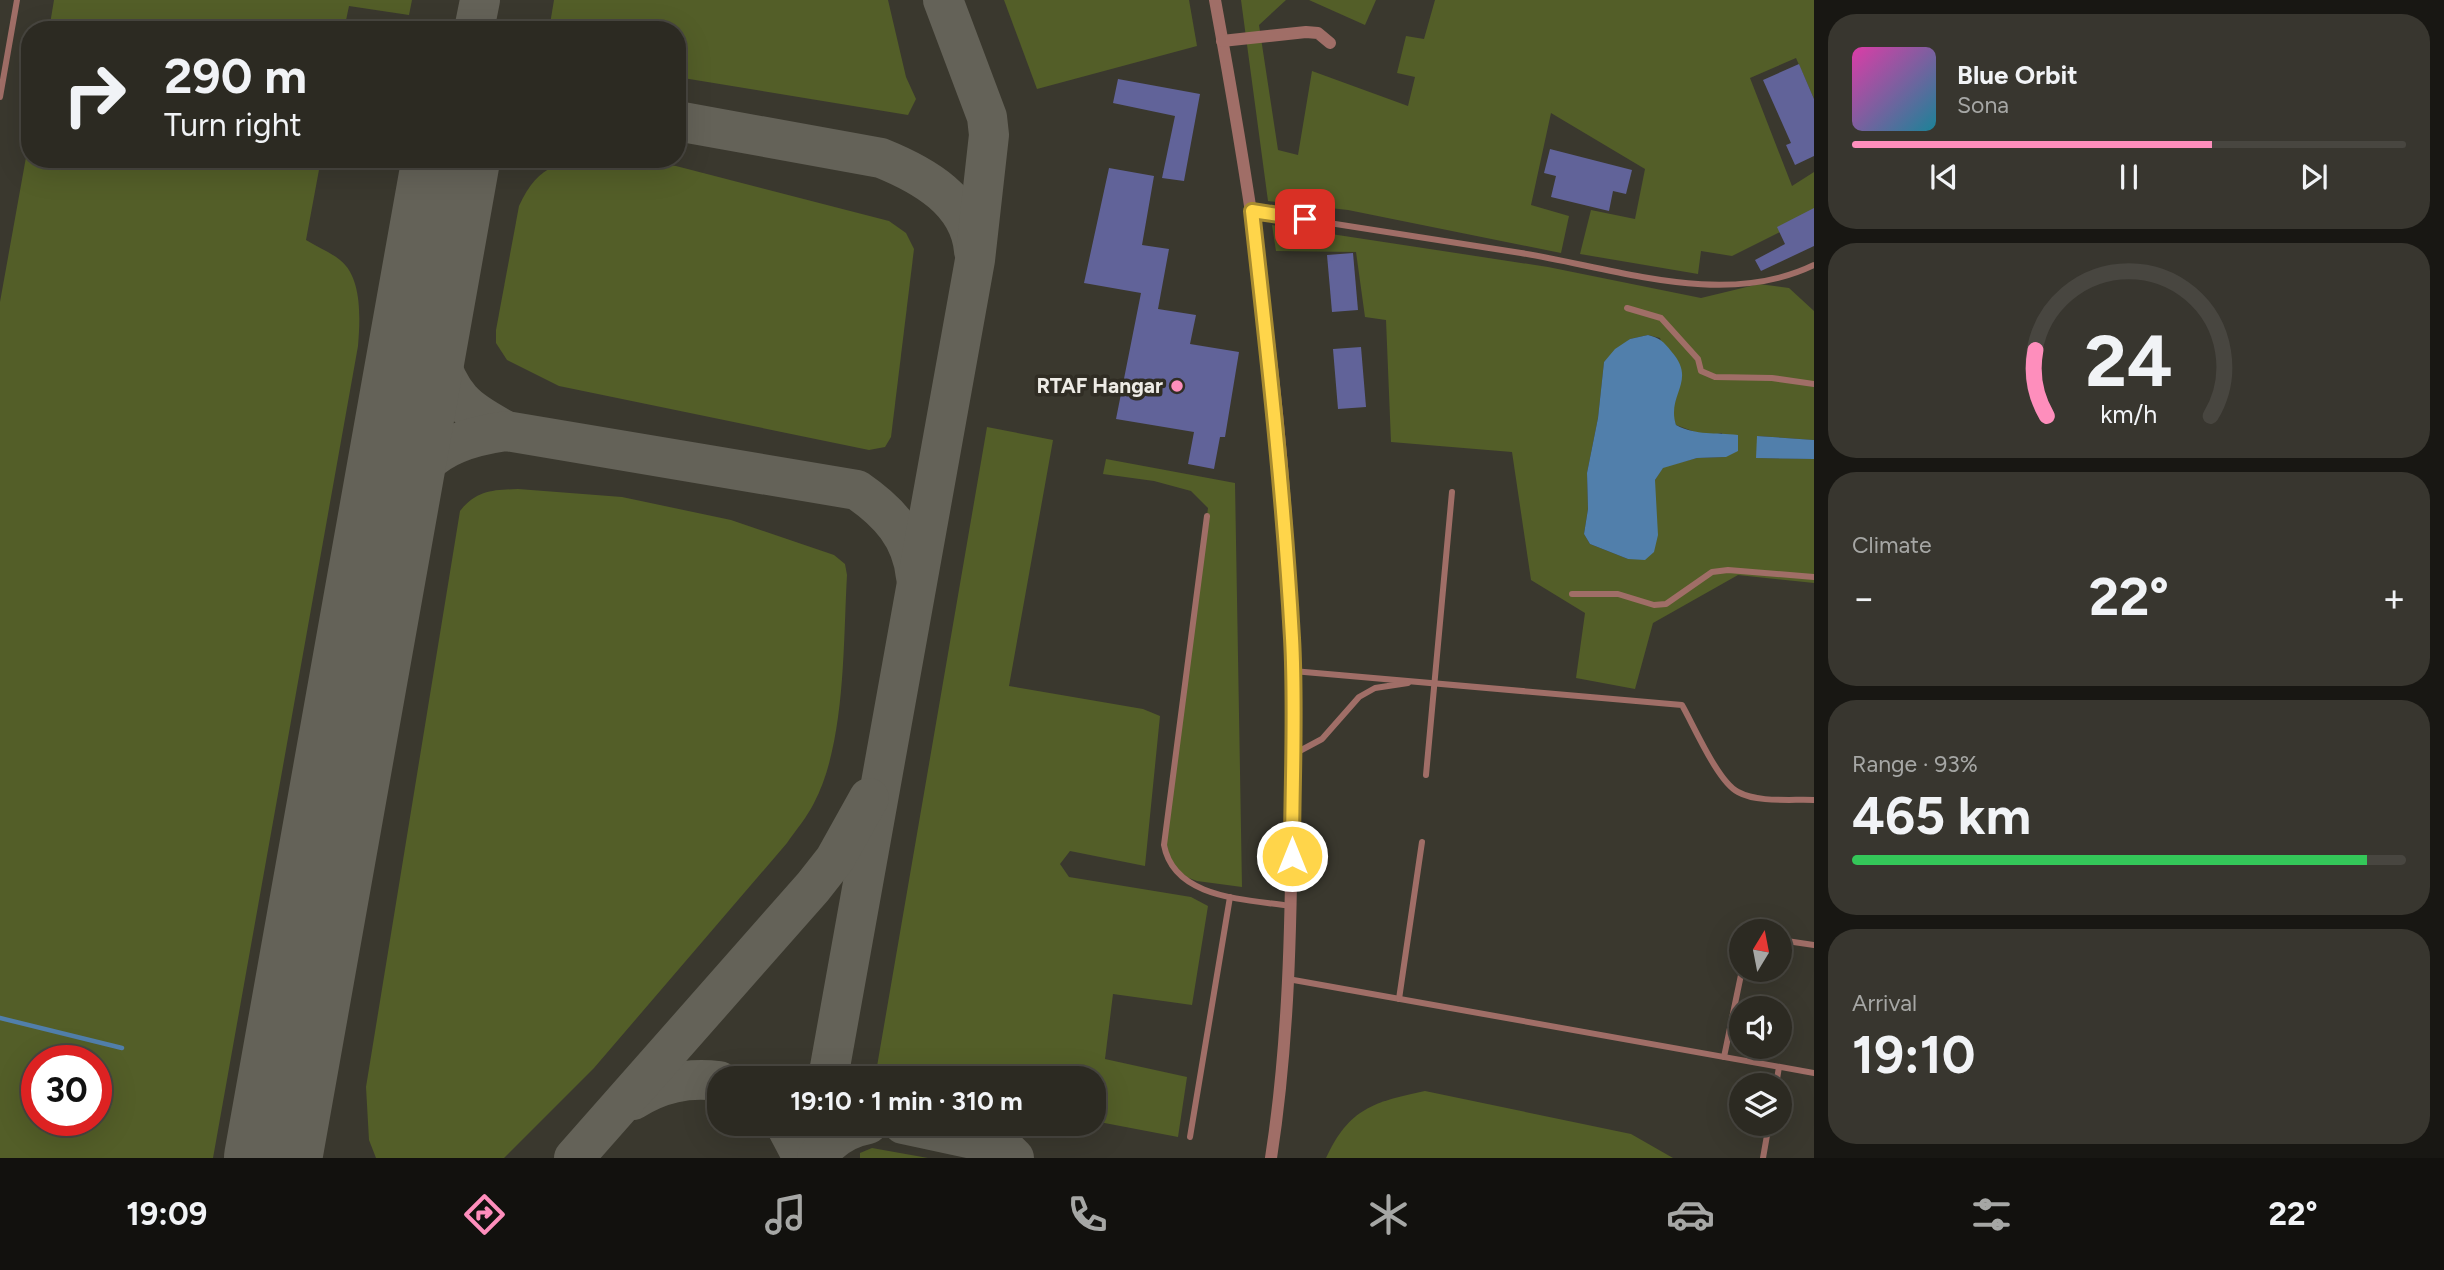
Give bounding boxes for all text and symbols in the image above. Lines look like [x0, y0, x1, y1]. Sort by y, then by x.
text: 290 m [164, 46, 307, 105]
icon: right [49, 49, 140, 140]
text: Blue Orbit [1957, 59, 2078, 91]
text: Sona [1957, 91, 2009, 119]
text: Turn right [164, 106, 302, 144]
icon: previous [1925, 158, 1963, 196]
icon: pause [2110, 158, 2148, 196]
icon: next [2295, 158, 2333, 196]
pin [1275, 189, 1335, 249]
icon: arrive [1286, 200, 1324, 238]
text: 24 [2085, 318, 2173, 405]
place label: RTAF Hangar [1037, 373, 1163, 398]
marker: RTAF Hangar [1169, 378, 1185, 394]
text: km/h [2100, 399, 2158, 429]
text: Climate [1852, 531, 1931, 559]
text: 22° [2089, 566, 2169, 628]
text: − [1852, 575, 1876, 621]
text: + [2382, 575, 2406, 621]
text: Range · 93% [1852, 750, 1978, 778]
text: 465 km [1852, 785, 2031, 847]
position arrow [1255, 819, 1329, 893]
north arrow [1729, 919, 1792, 982]
map controls [1729, 919, 1792, 1136]
text: Arrival [1852, 989, 1917, 1017]
button: sound [1729, 996, 1792, 1059]
text: 19:10 [1852, 1024, 1975, 1086]
speed limit sign: 30 [21, 1045, 112, 1136]
button: layers [1729, 1073, 1792, 1136]
text: 19:10 · 1 min · 310 m [790, 1085, 1023, 1117]
icon: directions [460, 1190, 509, 1239]
icon: music [761, 1190, 810, 1239]
icon: phone [1063, 1190, 1112, 1239]
icon: climate [1364, 1190, 1413, 1239]
icon: car [1666, 1190, 1715, 1239]
icon: filters [1967, 1190, 2016, 1239]
text: 19:09 [126, 1195, 207, 1233]
text: 22° [2269, 1195, 2318, 1233]

